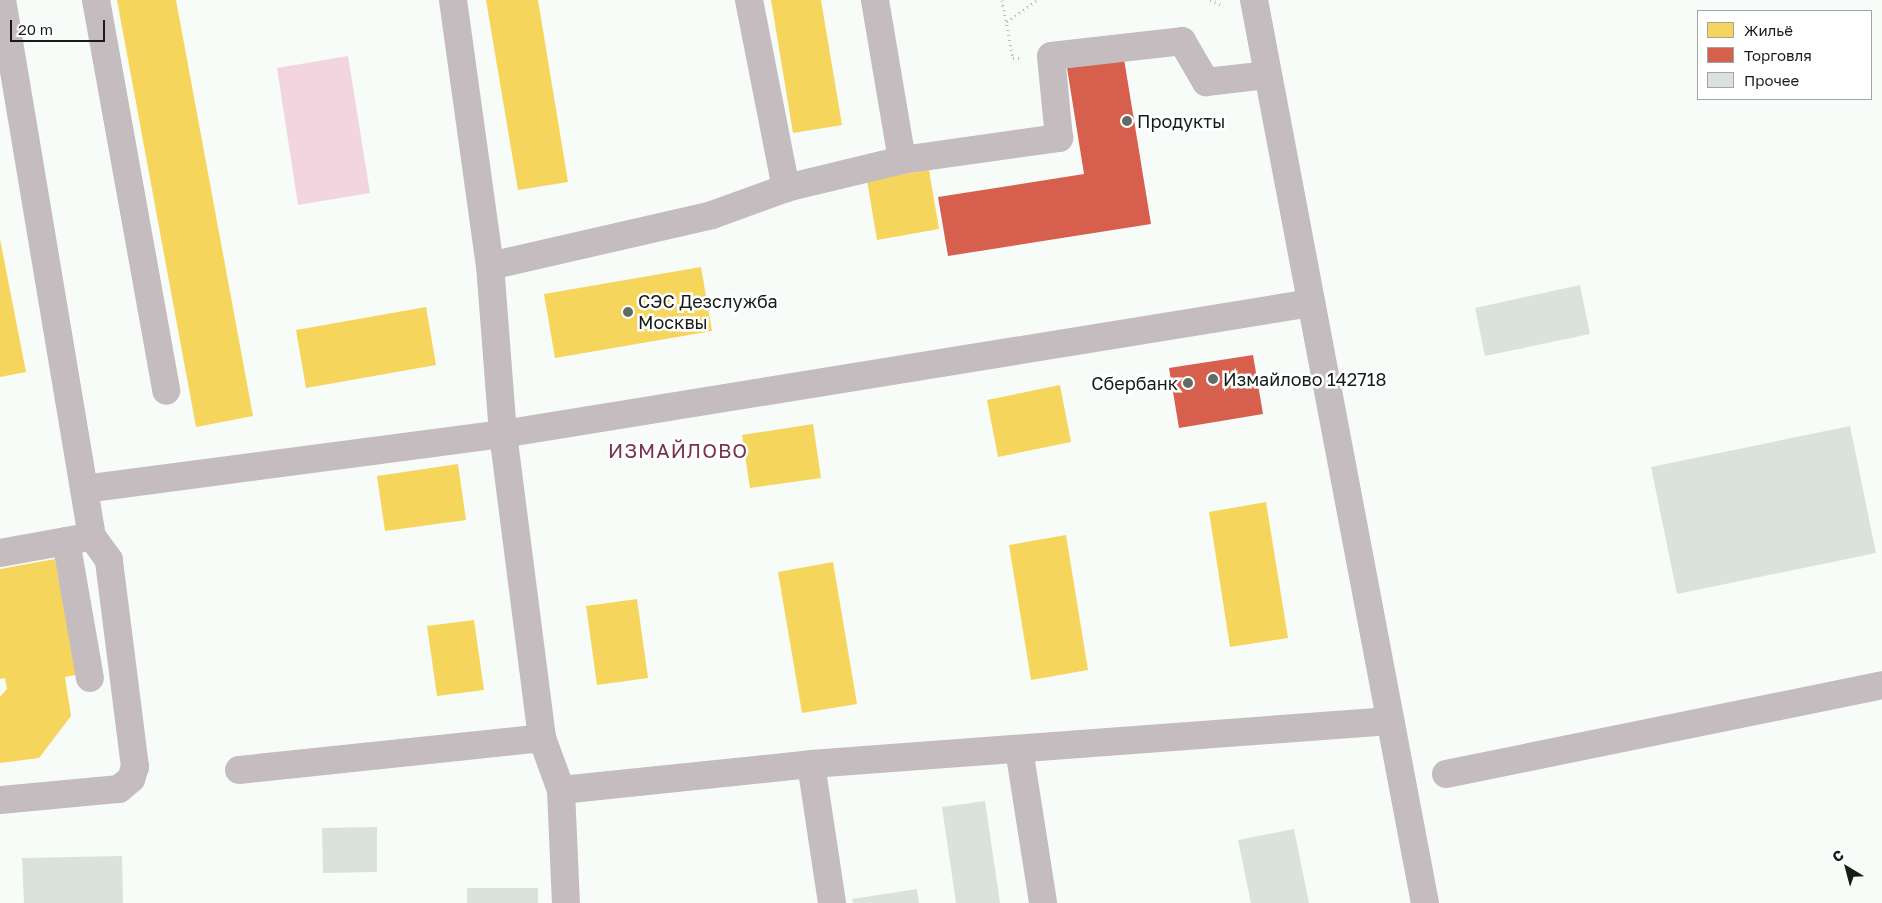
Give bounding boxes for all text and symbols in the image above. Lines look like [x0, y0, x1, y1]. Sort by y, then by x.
scale bar [12, 10, 108, 42]
legend [1697, 10, 1872, 100]
text: 20 m [18, 20, 53, 38]
text: Жильё [1744, 21, 1793, 39]
text: Торговля [1744, 46, 1812, 64]
text: Прочее [1744, 71, 1799, 89]
place label: Продукты [1137, 110, 1225, 132]
marker: Продукты [1121, 115, 1133, 127]
place label: СЭС Дезслужба Москвы [638, 291, 778, 334]
marker: СЭС Дезслужба Москвы [622, 306, 634, 318]
place label: Измайлово 142718 [1223, 368, 1386, 390]
place label: Сбербанк [1091, 372, 1178, 394]
marker: Измайлово 142718 [1207, 373, 1219, 385]
marker: Сбербанк [1182, 377, 1194, 389]
district label: ИЗМАЙЛОВО [607, 438, 749, 462]
north arrow [1822, 843, 1872, 893]
text: С [1829, 846, 1847, 865]

